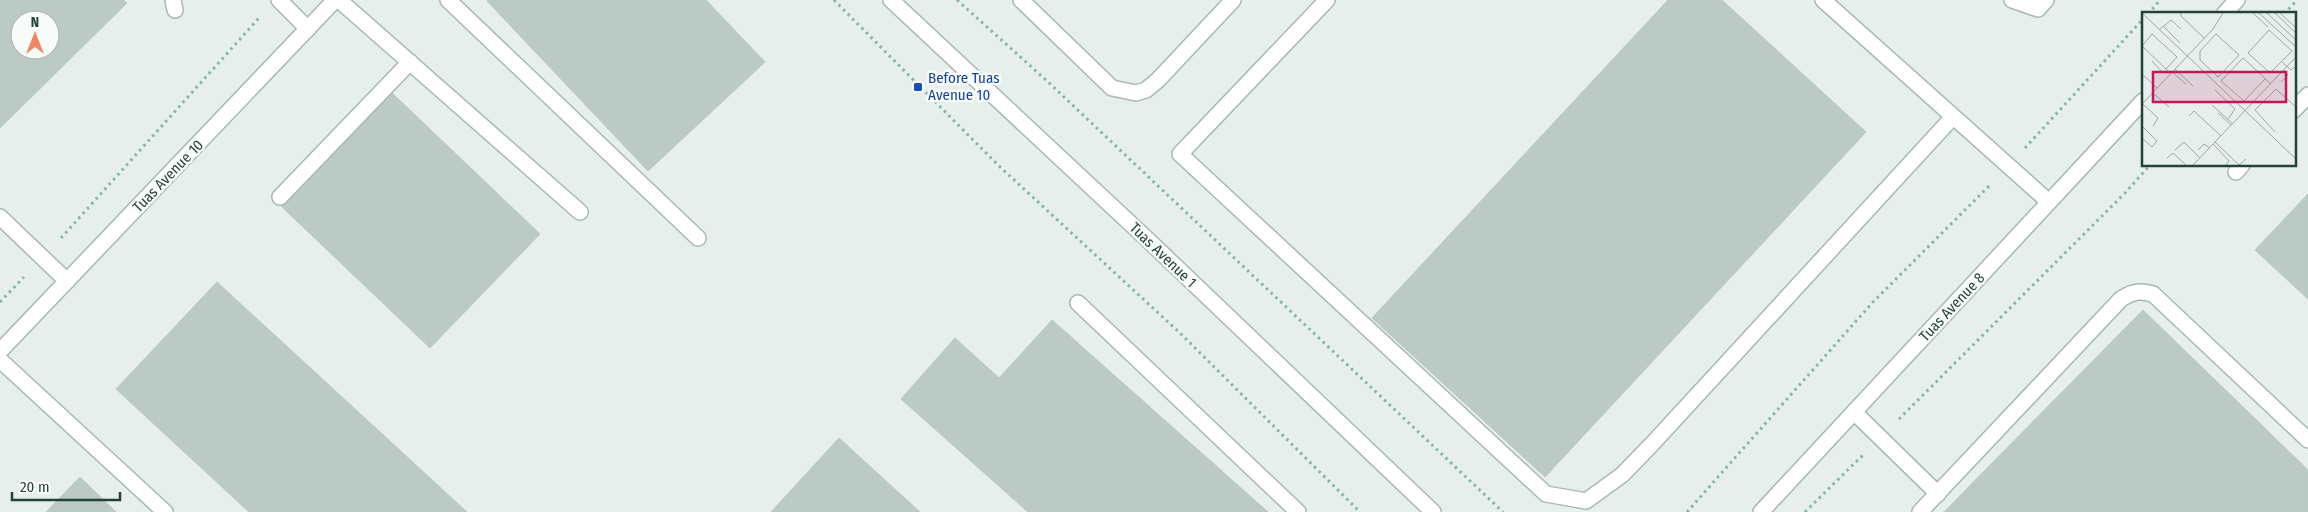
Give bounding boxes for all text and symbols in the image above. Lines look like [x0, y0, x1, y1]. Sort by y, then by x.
north arrow [10, 10, 60, 60]
inset map [2142, 12, 2296, 166]
text: N [31, 14, 39, 31]
place label: Before Tuas Avenue 10 [928, 69, 1000, 104]
marker: Before Tuas Avenue 10 [912, 81, 924, 93]
street label: Tuas Avenue 10 [129, 136, 207, 216]
street label: Tuas Avenue 1 [1126, 219, 1200, 291]
street label: Tuas Avenue 8 [1916, 269, 1988, 345]
scale bar [12, 470, 120, 502]
text: 20 m [20, 478, 50, 496]

